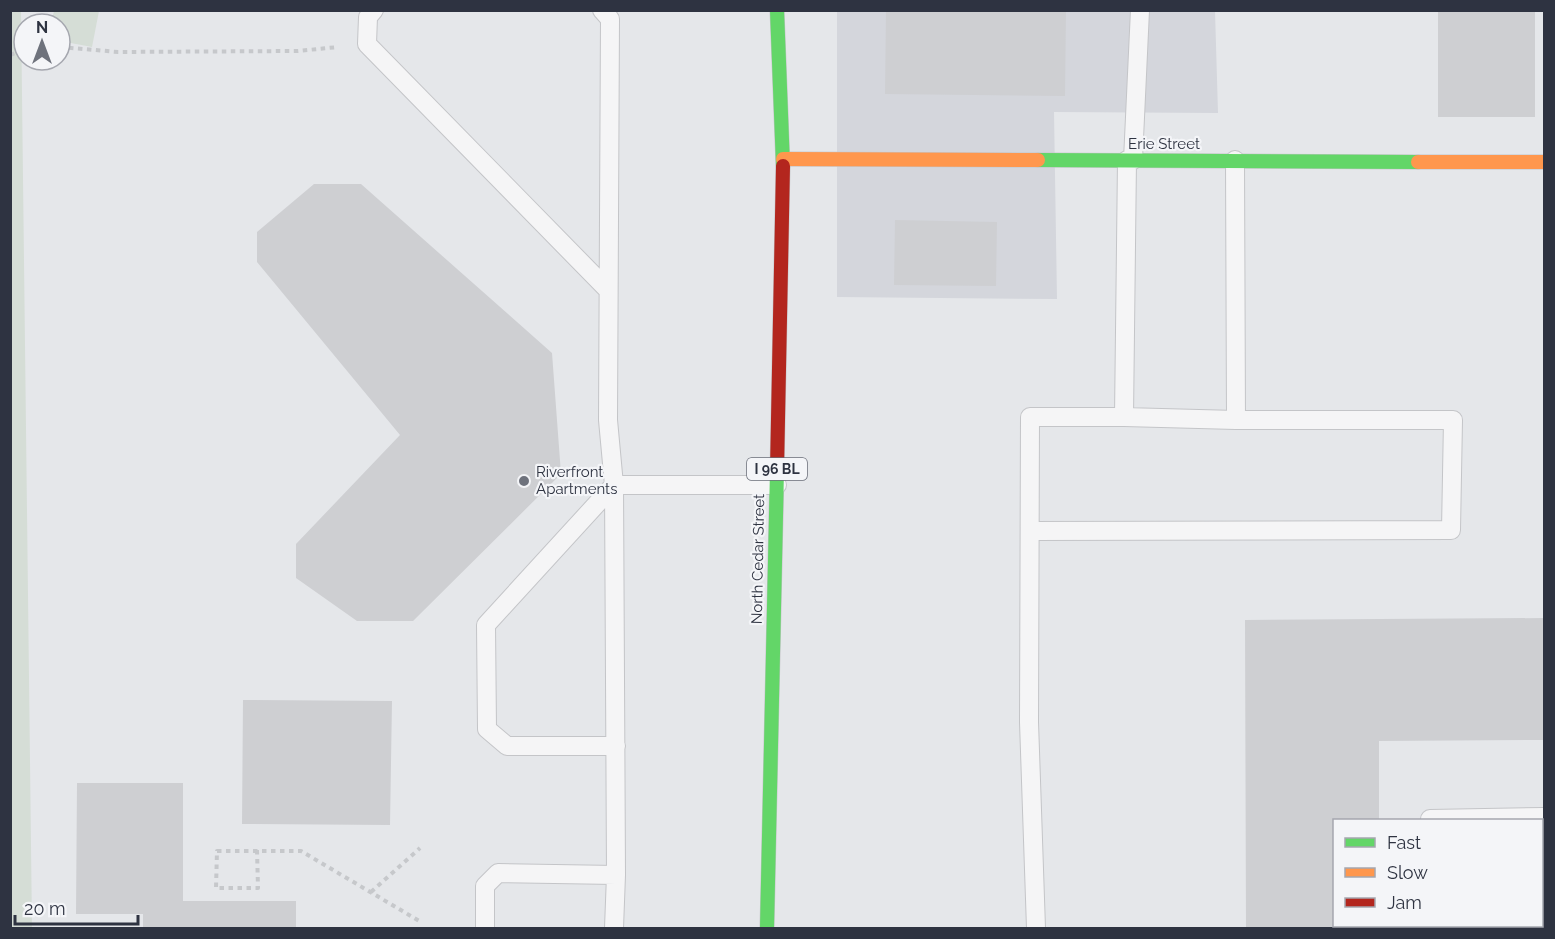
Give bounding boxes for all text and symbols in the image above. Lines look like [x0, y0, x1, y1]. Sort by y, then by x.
north arrow [12, 12, 72, 72]
text: N [36, 18, 48, 37]
street label: Erie Street [1128, 135, 1200, 153]
road number: I 96 BL [747, 458, 807, 480]
place label: Riverfront Apartments [536, 463, 617, 498]
marker: Riverfront Apartments [517, 474, 531, 488]
street label: North Cedar Street [748, 494, 768, 624]
legend [1333, 819, 1543, 927]
text: Fast [1387, 832, 1421, 853]
text: Slow [1387, 862, 1428, 883]
scale bar [15, 888, 138, 926]
text: Jam [1387, 892, 1422, 913]
text: 20 m [24, 898, 66, 919]

